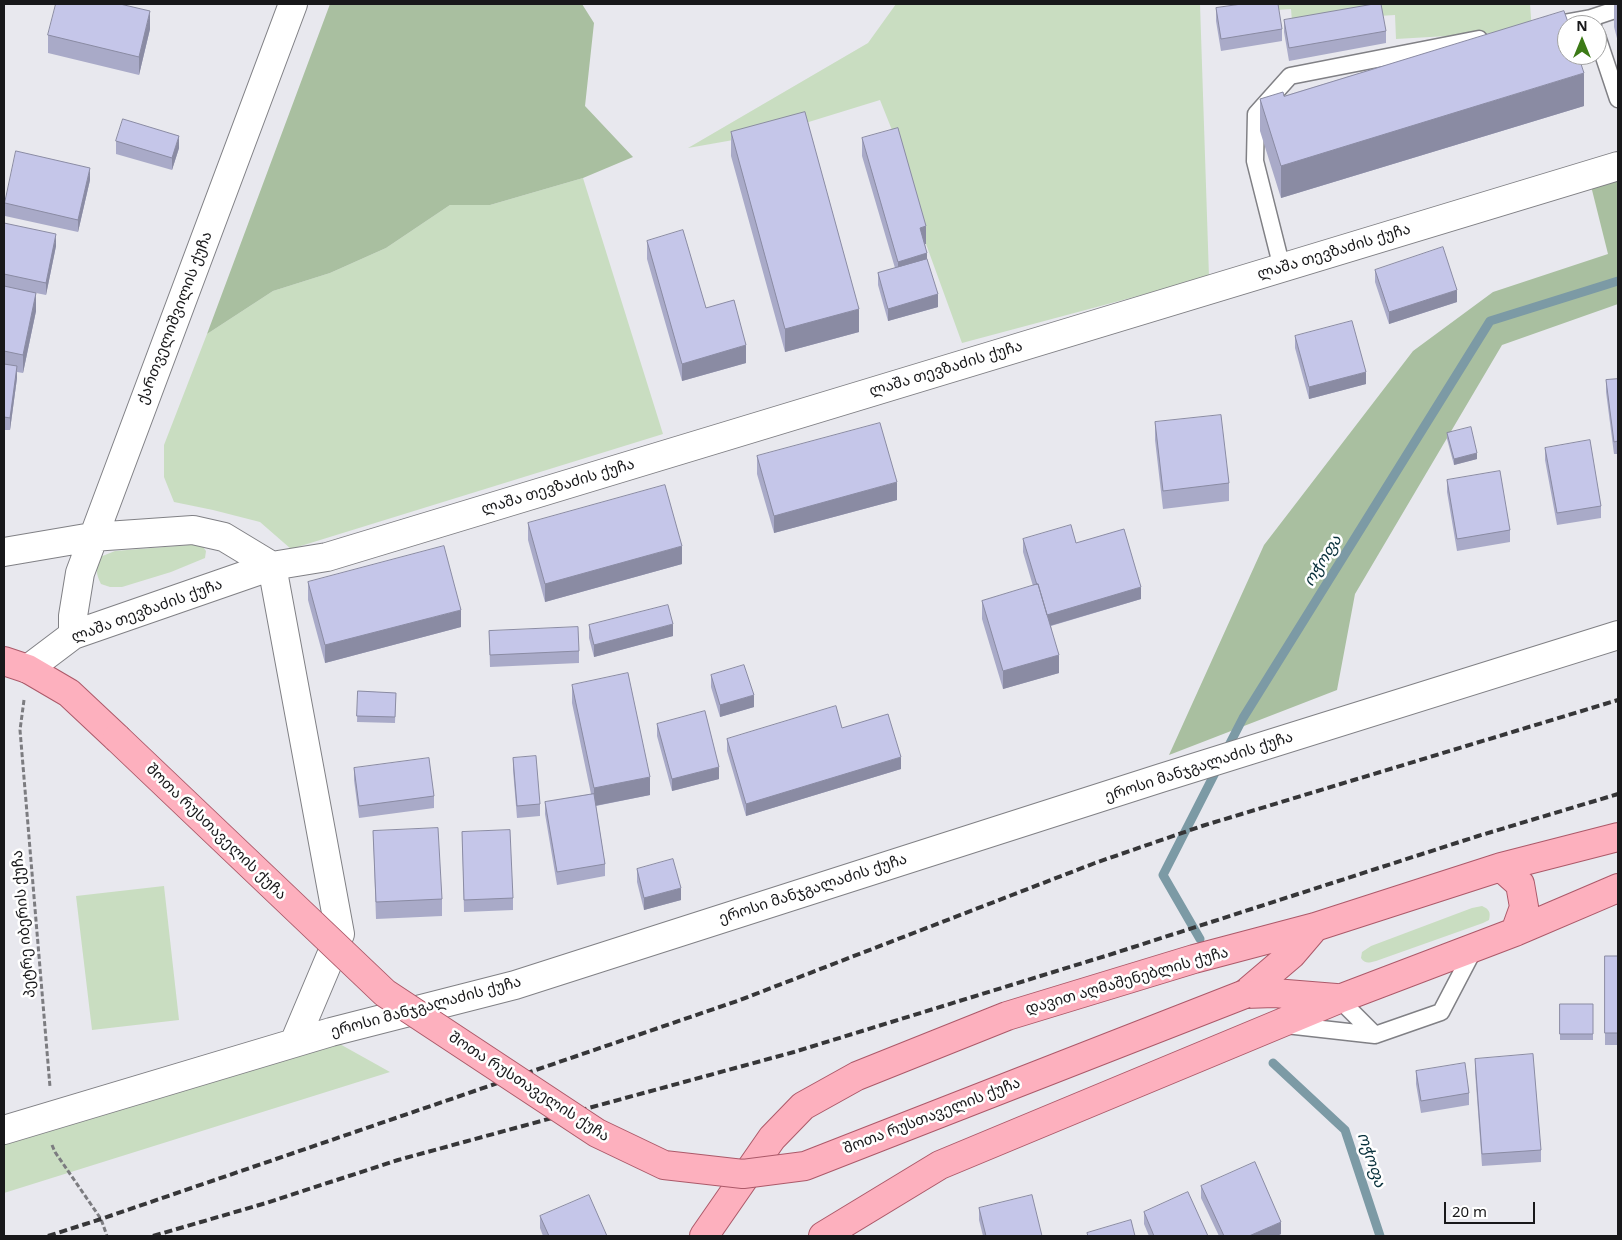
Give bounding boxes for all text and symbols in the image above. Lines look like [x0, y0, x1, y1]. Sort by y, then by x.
north arrow [1557, 15, 1607, 65]
text: N [1576, 16, 1588, 35]
street label: ლაშა თევზაძის ქუჩა [1255, 220, 1413, 284]
street label: ქართველიშვილის ქუჩა [134, 229, 216, 407]
street label: ლაშა თევზაძის ქუჩა [867, 337, 1025, 401]
street label: ლაშა თევზაძის ქუჩა [479, 455, 637, 519]
water label: ოჭოფა [1300, 532, 1346, 590]
street label: ლაშა თევზაძის ქუჩა [69, 575, 225, 647]
street label: ეროსი მანჯგალაძის ქუჩა [1103, 728, 1295, 806]
street label: შოთა რუსთაველის ქუჩა [142, 760, 290, 904]
street label: პეტრე იბერის ქუჩა [9, 849, 39, 999]
street label: ეროსი მანჯგალაძის ქუჩა [717, 850, 909, 928]
street label: დავით აღმაშენებლის ქუჩა [1023, 943, 1231, 1019]
street label: ეროსი მანჯგალაძის ქუჩა [329, 973, 523, 1041]
street label: შოთა რუსთაველის ქუჩა [445, 1028, 613, 1146]
street label: შოთა რუსთაველის ქუჩა [841, 1074, 1023, 1158]
water label: ოჭოფა [1353, 1130, 1389, 1190]
scale bar [1447, 1192, 1538, 1224]
text: 20 m [1452, 1201, 1487, 1221]

